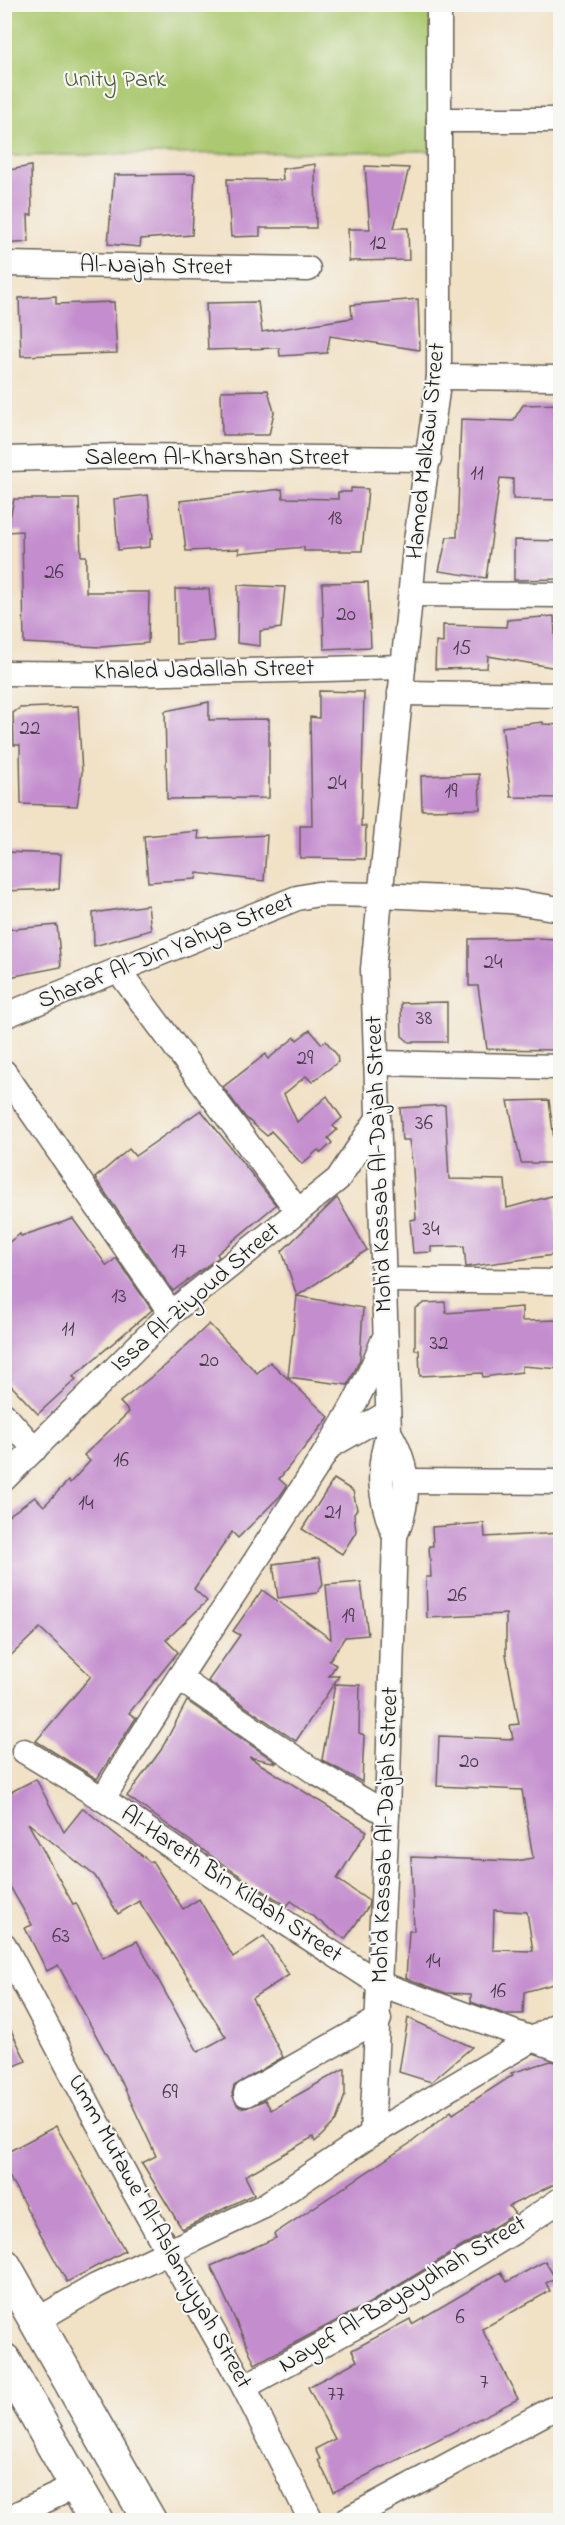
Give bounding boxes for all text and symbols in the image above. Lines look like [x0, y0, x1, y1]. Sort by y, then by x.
park label: Unity Park [64, 63, 167, 99]
house number: 12 [369, 229, 387, 259]
street label: Al-Najah Street [79, 248, 233, 286]
street label: Hamed Malkawi Street [398, 341, 456, 561]
street label: Saleem Al-Kharshan Street [85, 441, 349, 476]
house number: 11 [470, 459, 484, 489]
house number: 18 [328, 504, 342, 534]
house number: 26 [44, 558, 64, 588]
house number: 20 [336, 600, 356, 630]
house number: 15 [453, 634, 471, 664]
street label: Khaled Jadallah Street [94, 652, 314, 690]
house number: 22 [20, 714, 40, 744]
house number: 24 [327, 769, 347, 799]
house number: 19 [445, 777, 458, 807]
street label: Sharaf Al-Din Yahya Street [33, 885, 300, 1020]
house number: 24 [483, 948, 503, 978]
house number: 38 [416, 1004, 432, 1034]
street label: Moh'd Kassab Al-Da'jah Street [357, 1015, 403, 1313]
house number: 29 [297, 1044, 314, 1074]
house number: 36 [415, 1109, 433, 1139]
street label: Issa Al-Ziyoud Street [103, 1214, 289, 1382]
house number: 34 [422, 1215, 440, 1245]
house number: 17 [171, 1237, 187, 1267]
house number: 13 [111, 1282, 127, 1312]
house number: 11 [61, 1315, 75, 1345]
house number: 32 [429, 1329, 449, 1359]
house number: 20 [199, 1346, 219, 1376]
house number: 16 [113, 1446, 129, 1476]
house number: 14 [78, 1489, 94, 1519]
house number: 21 [324, 1498, 342, 1528]
house number: 26 [447, 1581, 467, 1611]
house number: 19 [342, 1602, 355, 1632]
street label: Moh'd Kassab Al-Da'jah Street [363, 1686, 409, 1984]
house number: 20 [459, 1747, 479, 1777]
street label: Al-Hareth Bin Kildah Street [113, 1798, 349, 1972]
house number: 63 [52, 1922, 70, 1952]
house number: 14 [425, 1947, 441, 1977]
house number: 16 [490, 1977, 506, 2007]
street label: Umm Mutawe' Al-Aslamiyyah Street [57, 2068, 260, 2396]
house number: 69 [162, 2078, 178, 2108]
street label: Nayef Al-Bayaydhah Street [273, 2207, 534, 2384]
house number: 6 [455, 2303, 465, 2333]
house number: 7 [480, 2368, 489, 2398]
house number: 77 [327, 2380, 345, 2410]

